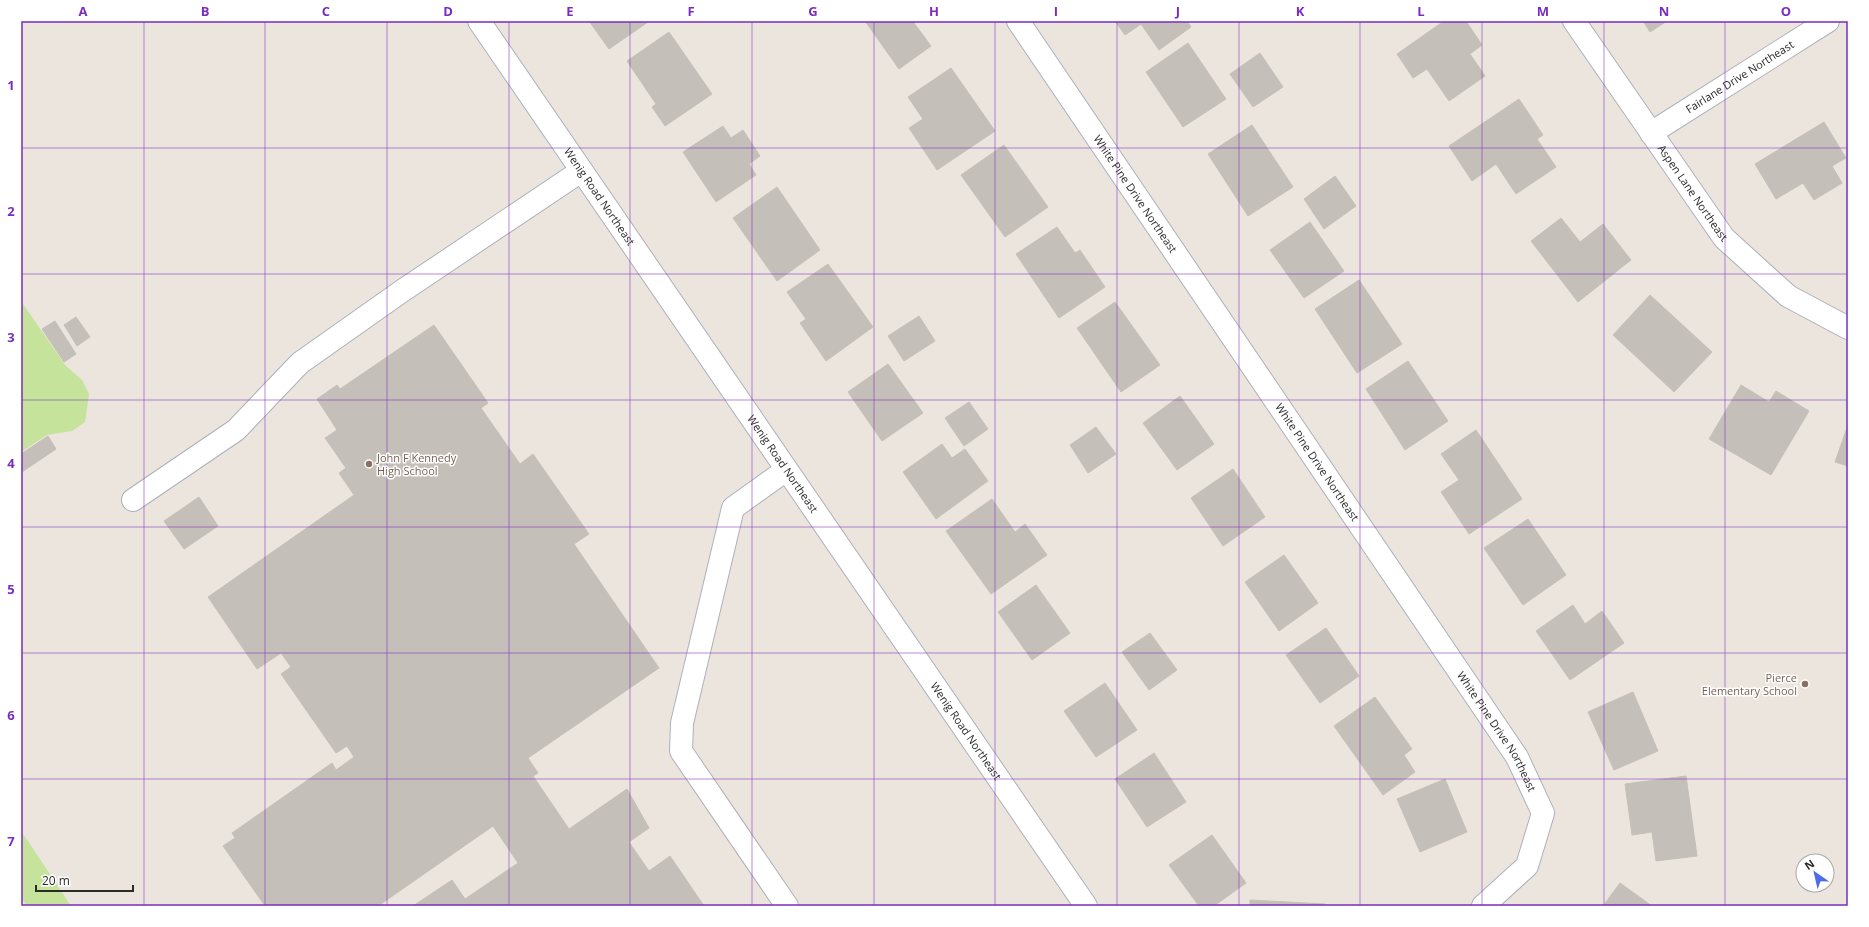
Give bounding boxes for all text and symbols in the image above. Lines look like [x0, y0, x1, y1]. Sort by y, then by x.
text: A [79, 2, 88, 20]
text: B [201, 2, 210, 20]
text: C [322, 2, 330, 20]
text: D [443, 2, 453, 20]
text: E [566, 2, 574, 20]
text: F [687, 2, 695, 20]
text: G [808, 2, 818, 20]
text: H [929, 2, 939, 20]
text: I [1054, 2, 1058, 20]
text: J [1175, 2, 1180, 20]
text: K [1296, 2, 1305, 20]
text: L [1417, 2, 1425, 20]
text: M [1537, 2, 1549, 20]
text: N [1659, 2, 1669, 20]
text: O [1781, 2, 1791, 20]
street label: Fairlane Drive Northeast [1683, 37, 1796, 116]
text: 1 [7, 76, 15, 94]
street label: White Pine Drive Northeast [1090, 132, 1181, 256]
street label: Aspen Lane Northeast [1655, 141, 1731, 245]
street label: Wenig Road Northeast [561, 145, 639, 248]
text: 2 [7, 202, 15, 220]
text: 3 [7, 328, 15, 346]
street label: White Pine Drive Northeast [1272, 400, 1363, 524]
street label: Wenig Road Northeast [744, 412, 822, 515]
place label: John F Kennedy High School [376, 450, 457, 478]
text: 4 [7, 454, 15, 472]
marker: John F Kennedy High School [364, 459, 374, 469]
text: 5 [7, 580, 15, 598]
street label: White Pine Drive Northeast [1454, 668, 1540, 794]
place label: Pierce Elementary School [1702, 670, 1797, 698]
street label: Wenig Road Northeast [928, 679, 1005, 783]
marker: Pierce Elementary School [1800, 679, 1810, 689]
text: 6 [7, 706, 15, 724]
text: 7 [7, 832, 15, 850]
north arrow [1795, 853, 1835, 893]
text: N [1801, 856, 1817, 873]
scale bar [36, 867, 133, 893]
text: 20 m [42, 872, 70, 889]

